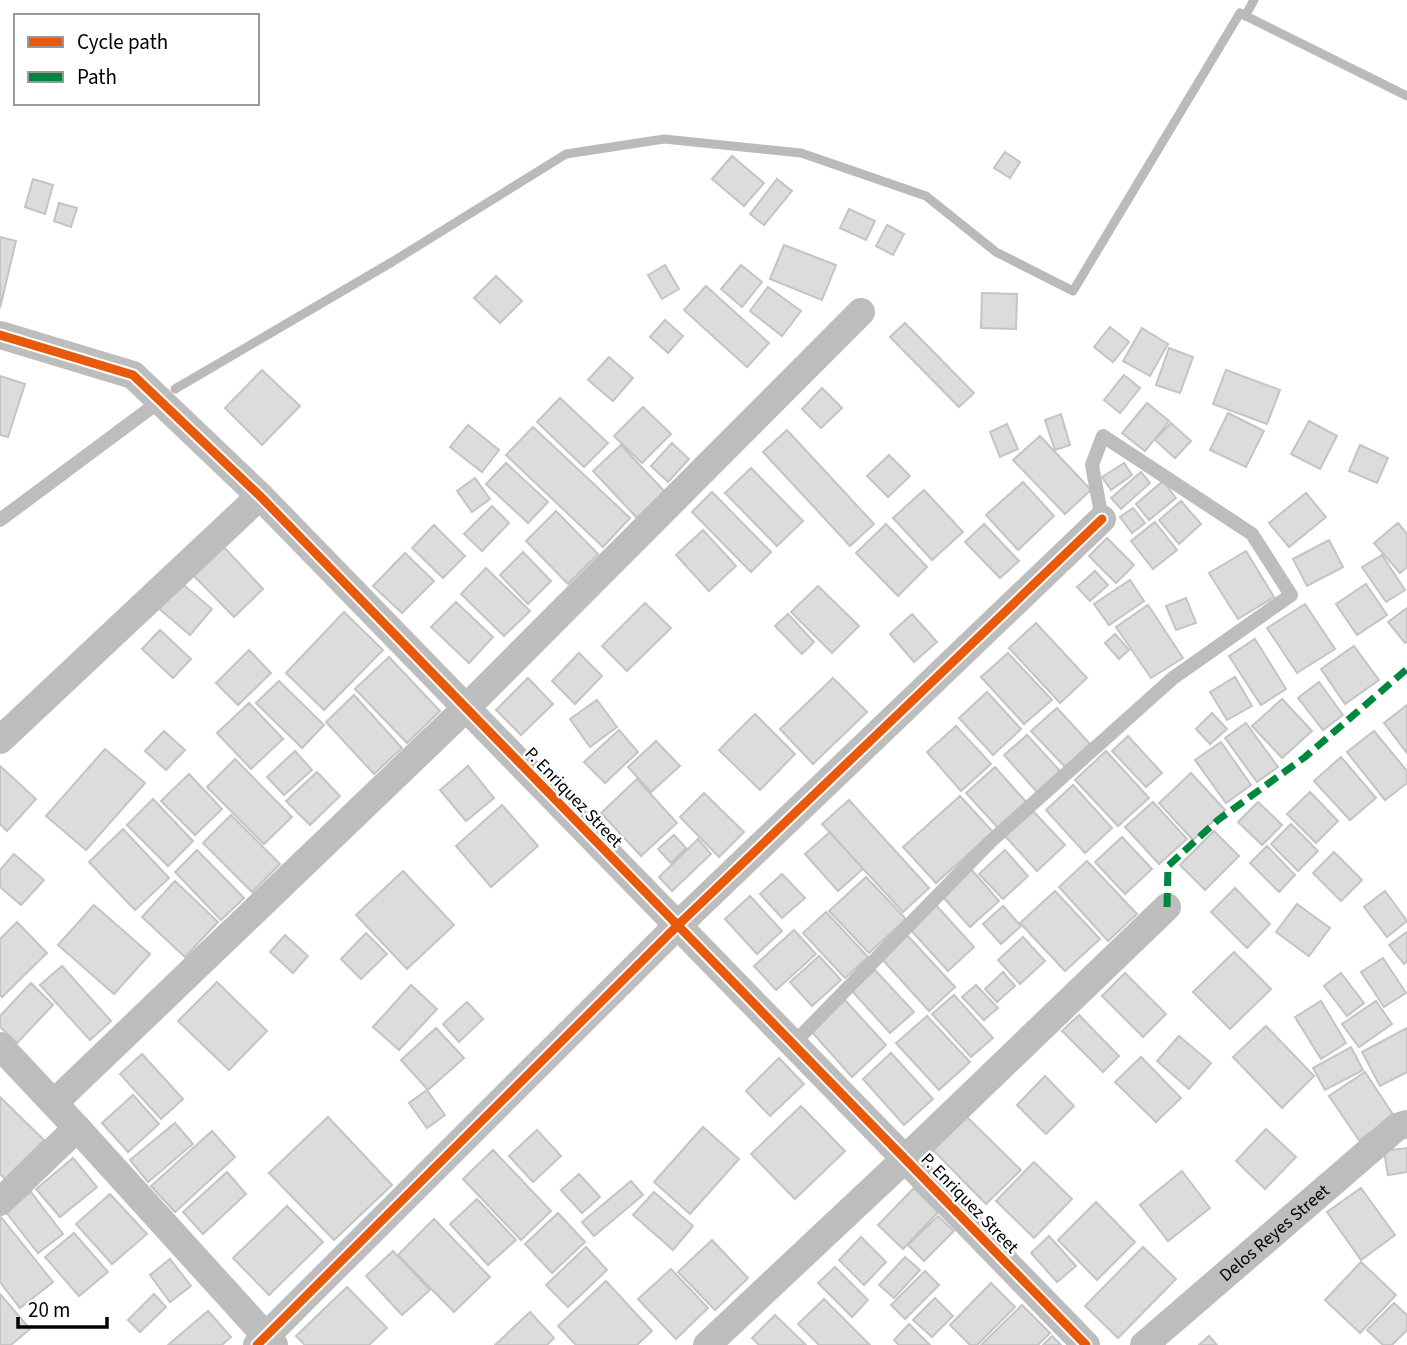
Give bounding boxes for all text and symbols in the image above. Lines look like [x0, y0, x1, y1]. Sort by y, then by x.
legend [14, 14, 259, 105]
text: Cycle path [77, 27, 168, 57]
text: Path [77, 62, 117, 92]
street label: P. Enriquez Street [519, 741, 628, 853]
street label: P. Enriquez Street [915, 1147, 1024, 1259]
street label: Delos Reyes Street [1214, 1179, 1335, 1288]
scale bar [18, 1286, 107, 1330]
text: 20 m [28, 1295, 70, 1325]

